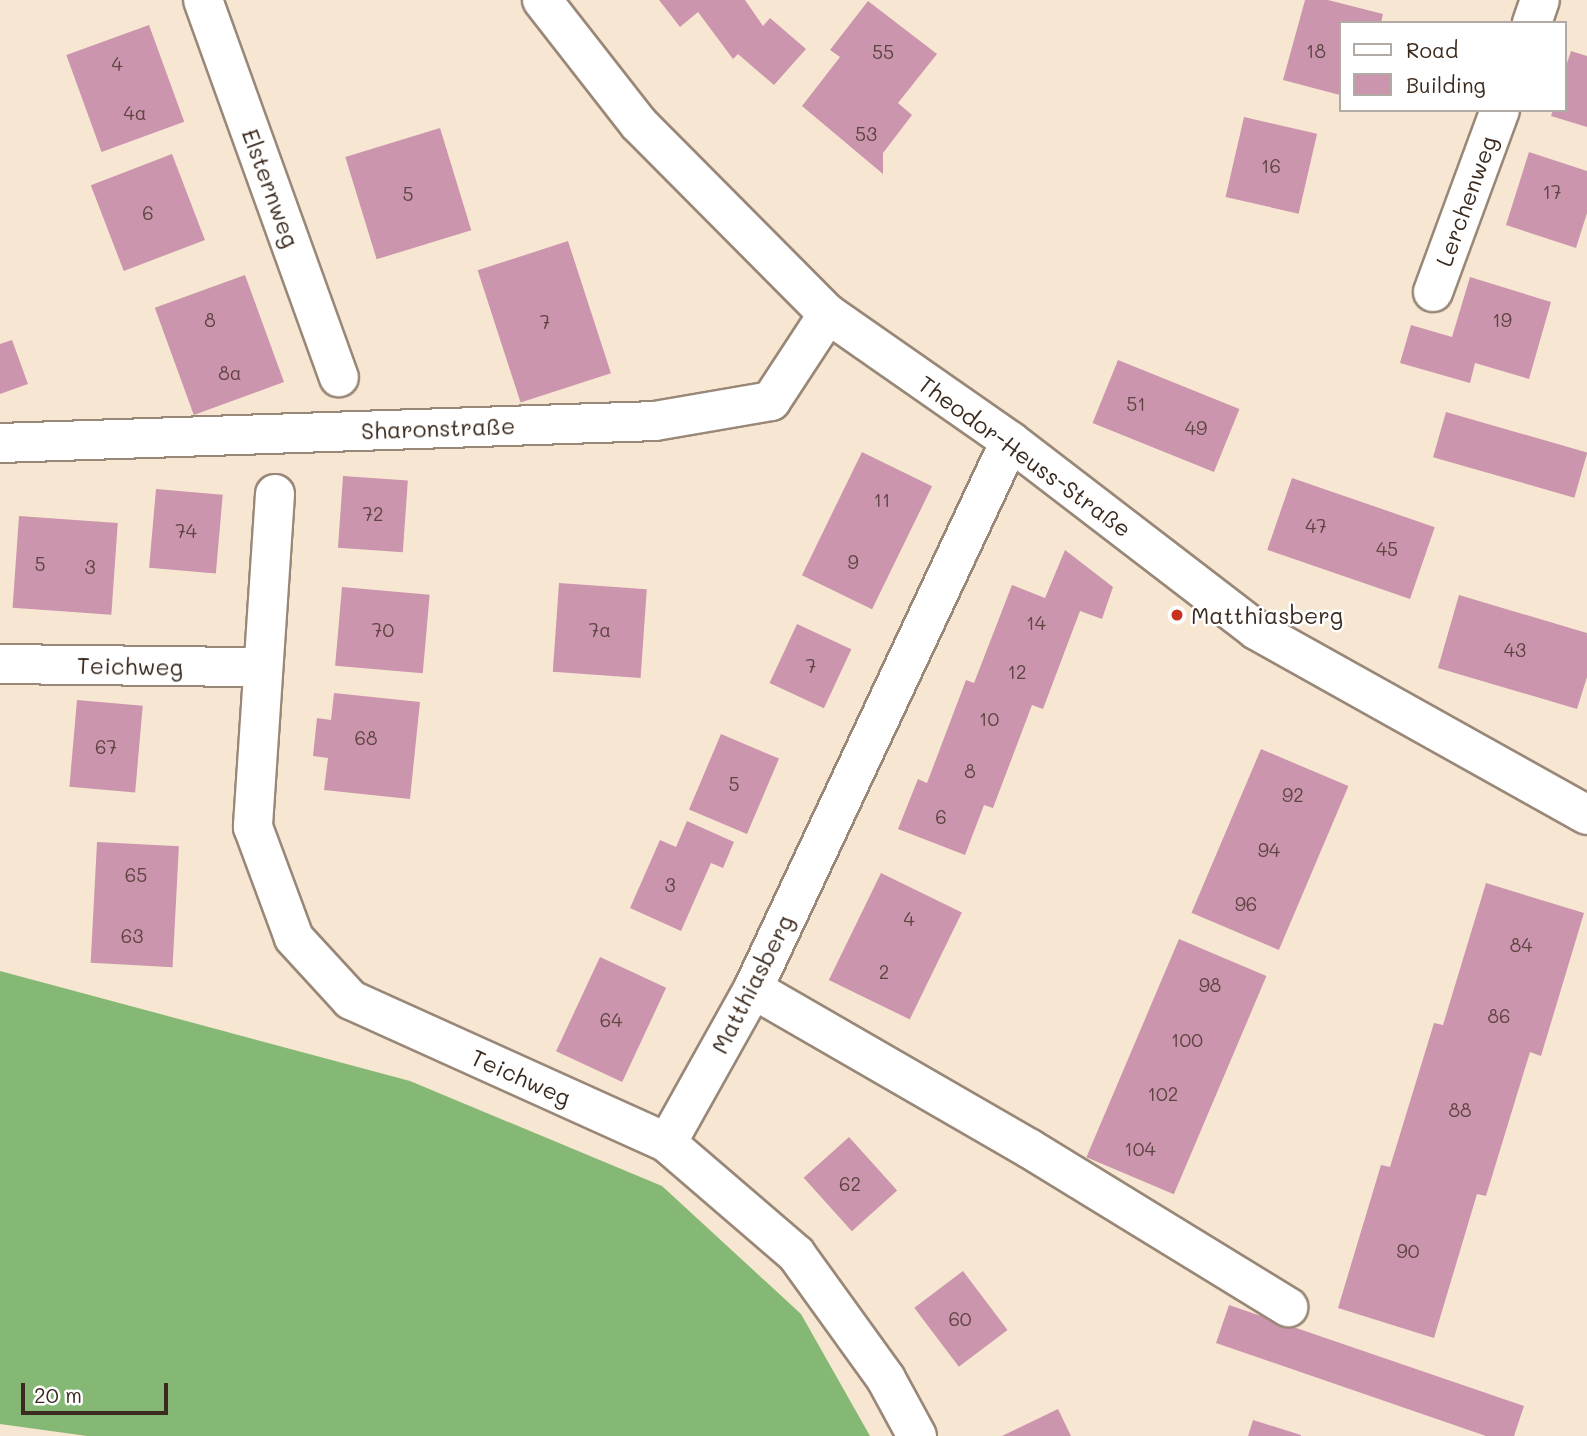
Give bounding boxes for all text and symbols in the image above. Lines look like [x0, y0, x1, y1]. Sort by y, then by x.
legend [1338, 21, 1566, 112]
text: Road [1406, 36, 1458, 63]
house number: 18 [1306, 40, 1326, 62]
house number: 55 [872, 41, 894, 63]
house number: 4 [111, 53, 123, 75]
text: Building [1406, 71, 1486, 98]
house number: 4a [124, 102, 146, 124]
house number: 53 [855, 123, 877, 145]
street label: Elsternweg [237, 125, 305, 251]
street label: Lerchenweg [1430, 132, 1502, 270]
house number: 16 [1261, 155, 1281, 177]
house number: 17 [1542, 181, 1562, 203]
house number: 5 [402, 183, 414, 205]
house number: 6 [142, 202, 154, 224]
house number: 8 [204, 309, 216, 331]
house number: 19 [1492, 309, 1512, 331]
house number: 7 [540, 311, 550, 333]
house number: 8a [218, 362, 242, 384]
street label: Theodor-Heuss-Straße [913, 370, 1137, 542]
house number: 51 [1126, 393, 1146, 415]
street label: Sharonstraße [360, 412, 516, 444]
house number: 49 [1185, 417, 1207, 439]
house number: 11 [874, 489, 890, 511]
house number: 72 [362, 503, 384, 525]
house number: 47 [1305, 515, 1327, 537]
house number: 74 [175, 520, 197, 542]
house number: 45 [1376, 538, 1398, 560]
house number: 9 [847, 551, 859, 573]
house number: 5 [34, 553, 46, 575]
house number: 3 [84, 556, 96, 578]
place label: Matthiasberg [1191, 601, 1343, 629]
marker: Matthiasberg [1169, 607, 1185, 623]
house number: 14 [1026, 612, 1046, 634]
house number: 70 [372, 619, 394, 641]
house number: 7a [589, 619, 611, 641]
house number: 43 [1504, 639, 1526, 661]
street label: Teichweg [77, 651, 183, 681]
house number: 7 [806, 655, 816, 677]
house number: 12 [1007, 661, 1027, 683]
house number: 10 [979, 708, 999, 730]
house number: 68 [355, 727, 377, 749]
house number: 67 [95, 736, 117, 758]
house number: 8 [964, 760, 976, 782]
house number: 5 [728, 773, 740, 795]
house number: 92 [1282, 784, 1304, 806]
house number: 6 [935, 806, 947, 828]
house number: 94 [1258, 839, 1280, 861]
house number: 65 [125, 864, 147, 886]
house number: 3 [664, 874, 676, 896]
house number: 96 [1235, 893, 1257, 915]
house number: 4 [903, 908, 915, 930]
street label: Matthiasberg [705, 910, 799, 1058]
house number: 63 [121, 925, 143, 947]
house number: 84 [1510, 934, 1532, 956]
house number: 2 [879, 961, 889, 983]
house number: 98 [1199, 974, 1221, 996]
house number: 86 [1488, 1005, 1510, 1027]
house number: 64 [600, 1009, 622, 1031]
house number: 100 [1171, 1029, 1203, 1051]
street label: Teichweg [467, 1043, 575, 1111]
house number: 102 [1148, 1083, 1178, 1105]
house number: 88 [1449, 1099, 1471, 1121]
house number: 104 [1124, 1138, 1156, 1160]
house number: 62 [839, 1173, 861, 1195]
house number: 90 [1397, 1240, 1419, 1262]
house number: 60 [948, 1308, 972, 1330]
scale bar [24, 1370, 172, 1414]
text: 20 m [34, 1381, 82, 1408]

